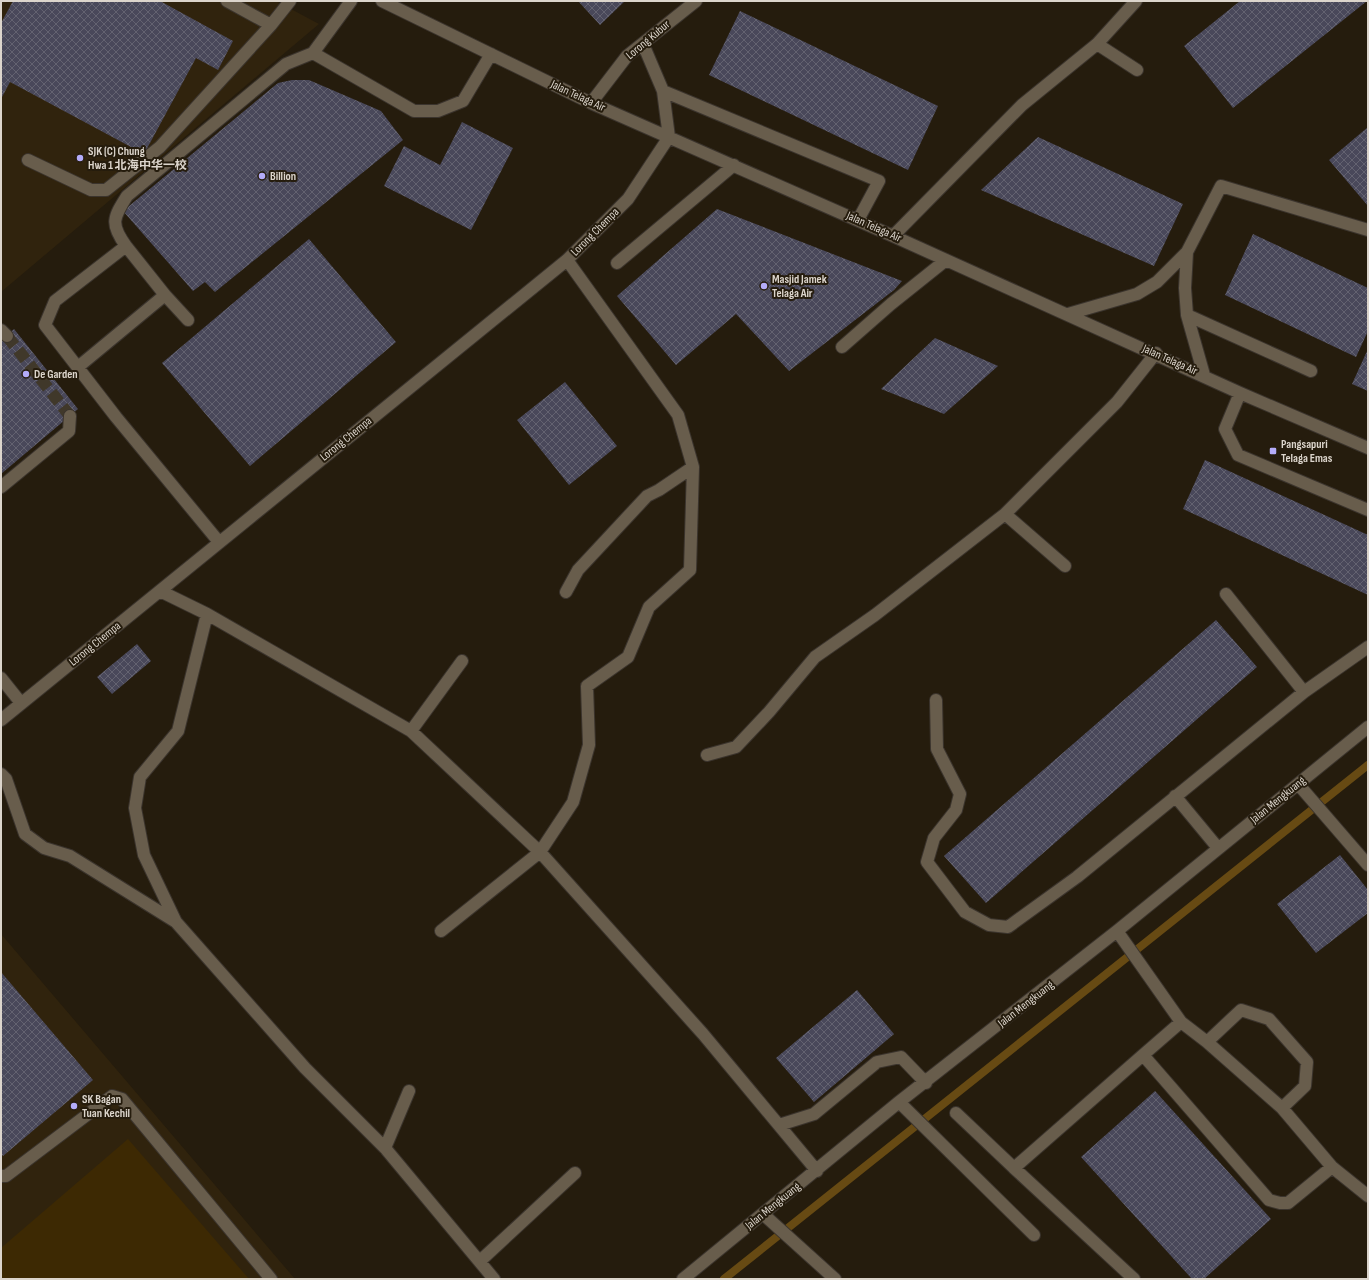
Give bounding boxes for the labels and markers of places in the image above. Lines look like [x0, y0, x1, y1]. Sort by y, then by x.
place label: SJK (C) Chung Hwa 1 北海中华一校 [88, 144, 187, 173]
marker: SJK (C) Chung Hwa 1 北海中华一校 [75, 153, 85, 163]
place label: Billion [270, 169, 296, 184]
marker: Billion [257, 171, 267, 181]
place label: Masjid Jamek Telaga Air [772, 272, 827, 301]
marker: Masjid Jamek Telaga Air [759, 281, 769, 291]
place label: De Garden [34, 367, 78, 382]
marker: De Garden [21, 369, 31, 379]
place label: Pangsapuri Telaga Emas [1281, 437, 1333, 466]
marker: Pangsapuri Telaga Emas [1268, 446, 1278, 456]
place label: SK Bagan Tuan Kechil [82, 1092, 130, 1121]
marker: SK Bagan Tuan Kechil [69, 1101, 79, 1111]

